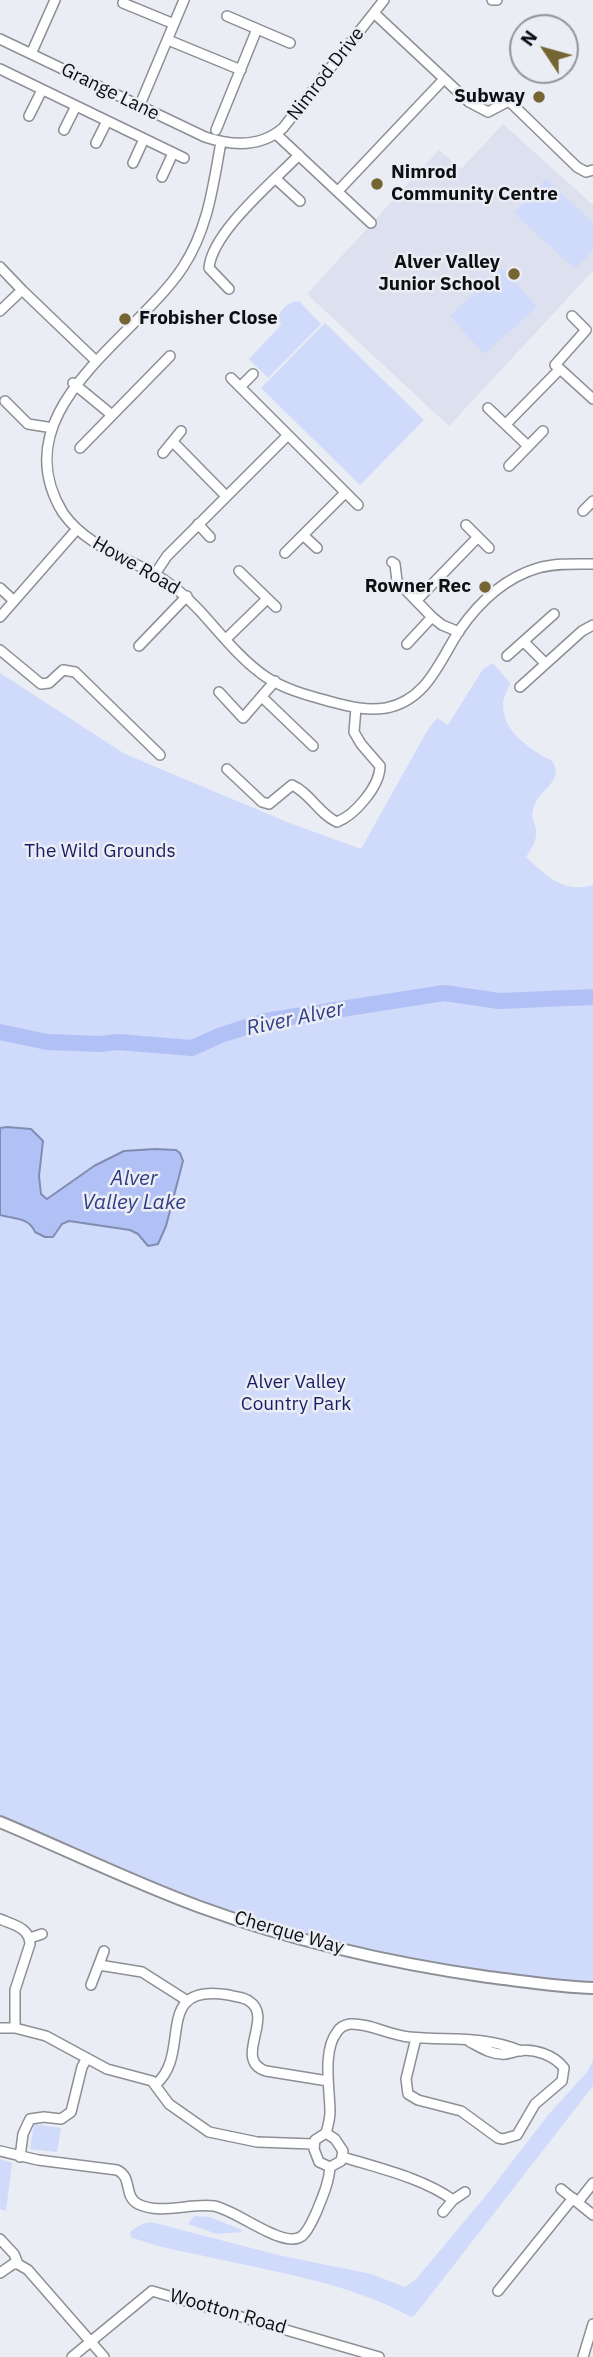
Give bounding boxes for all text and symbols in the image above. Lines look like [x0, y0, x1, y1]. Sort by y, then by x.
north arrow [509, 14, 579, 84]
street label: Nimrod Drive [283, 23, 369, 125]
text: N [515, 25, 542, 50]
street label: Grange Lane [57, 58, 163, 126]
place label: Subway [454, 86, 525, 108]
marker: Subway [531, 89, 547, 105]
place label: Nimrod Community Centre [391, 162, 558, 206]
marker: Nimrod Community Centre [369, 176, 385, 192]
place label: Alver Valley Junior School [378, 252, 500, 296]
marker: Alver Valley Junior School [506, 266, 522, 282]
place label: Frobisher Close [139, 308, 278, 330]
marker: Frobisher Close [117, 311, 133, 327]
street label: Howe Road [88, 532, 184, 600]
place label: Rowner Rec [365, 576, 471, 598]
marker: Rowner Rec [477, 579, 493, 595]
park label: The Wild Grounds [24, 841, 176, 863]
water label: River Alver [244, 996, 346, 1042]
water label: Alver Valley Lake [82, 1166, 186, 1216]
park label: Alver Valley Country Park [241, 1372, 351, 1416]
street label: Cherque Way [232, 1906, 346, 1960]
street label: Wootton Road [167, 2284, 289, 2340]

